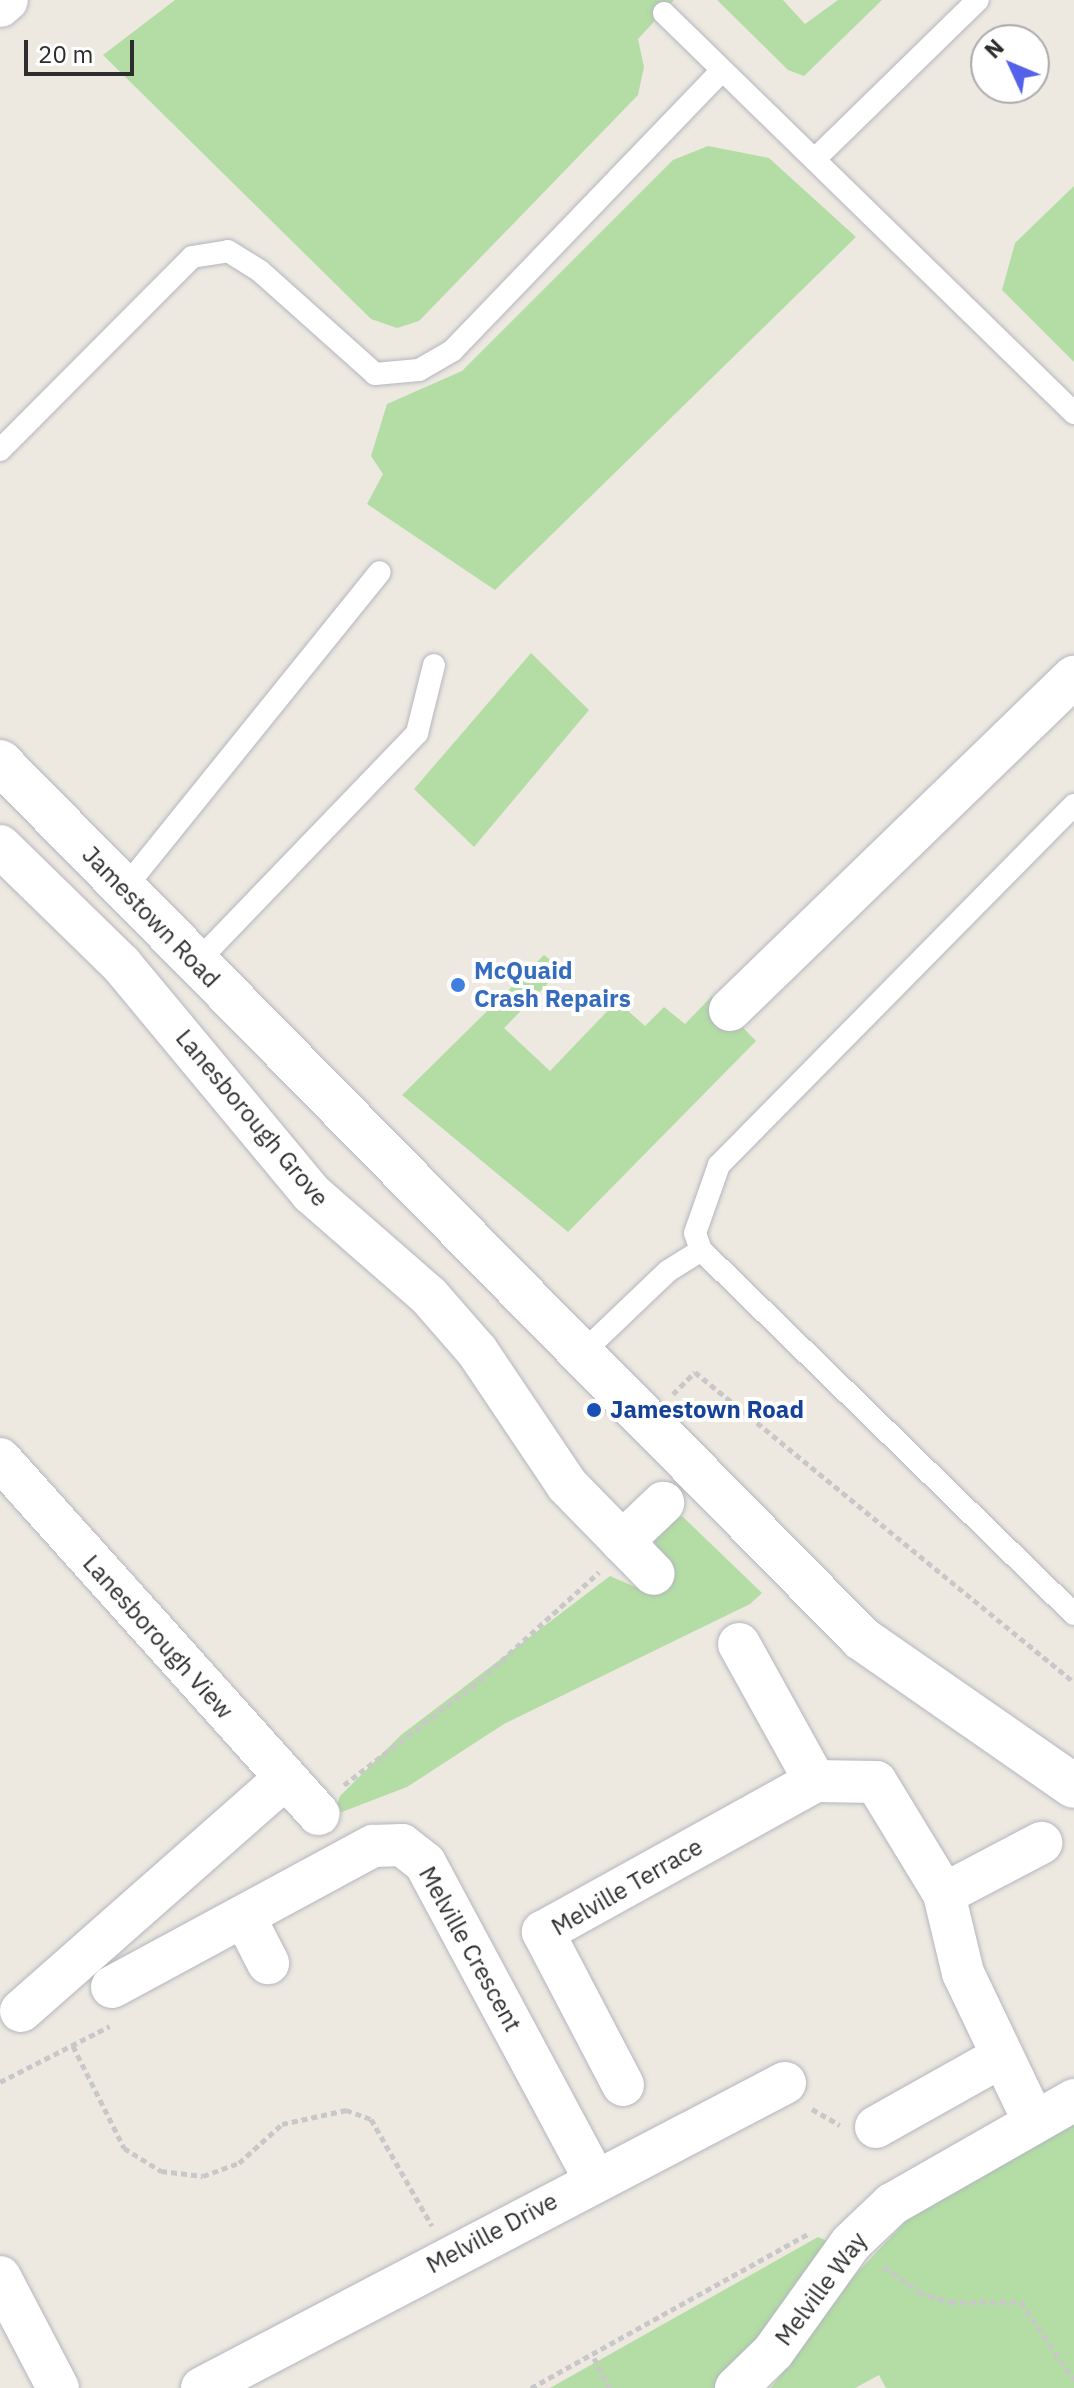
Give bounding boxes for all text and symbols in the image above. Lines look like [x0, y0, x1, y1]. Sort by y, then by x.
scale bar [28, 24, 138, 74]
north arrow [970, 24, 1050, 104]
text: N [978, 33, 1010, 64]
text: 20 m [38, 38, 93, 70]
street label: Jamestown Road [76, 840, 226, 994]
place label: McQuaid Crash Repairs [474, 957, 631, 1013]
marker: McQuaid Crash Repairs [449, 976, 467, 994]
street label: Lanesborough Grove [170, 1024, 334, 1212]
place label: Jamestown Road [610, 1396, 804, 1424]
marker: Jamestown Road [585, 1401, 603, 1419]
street label: Lanesborough View [77, 1549, 239, 1725]
street label: Melville Terrace [546, 1832, 708, 1942]
street label: Melville Crescent [413, 1861, 527, 2037]
street label: Melville Drive [422, 2186, 562, 2280]
street label: Melville Way [769, 2227, 873, 2351]

